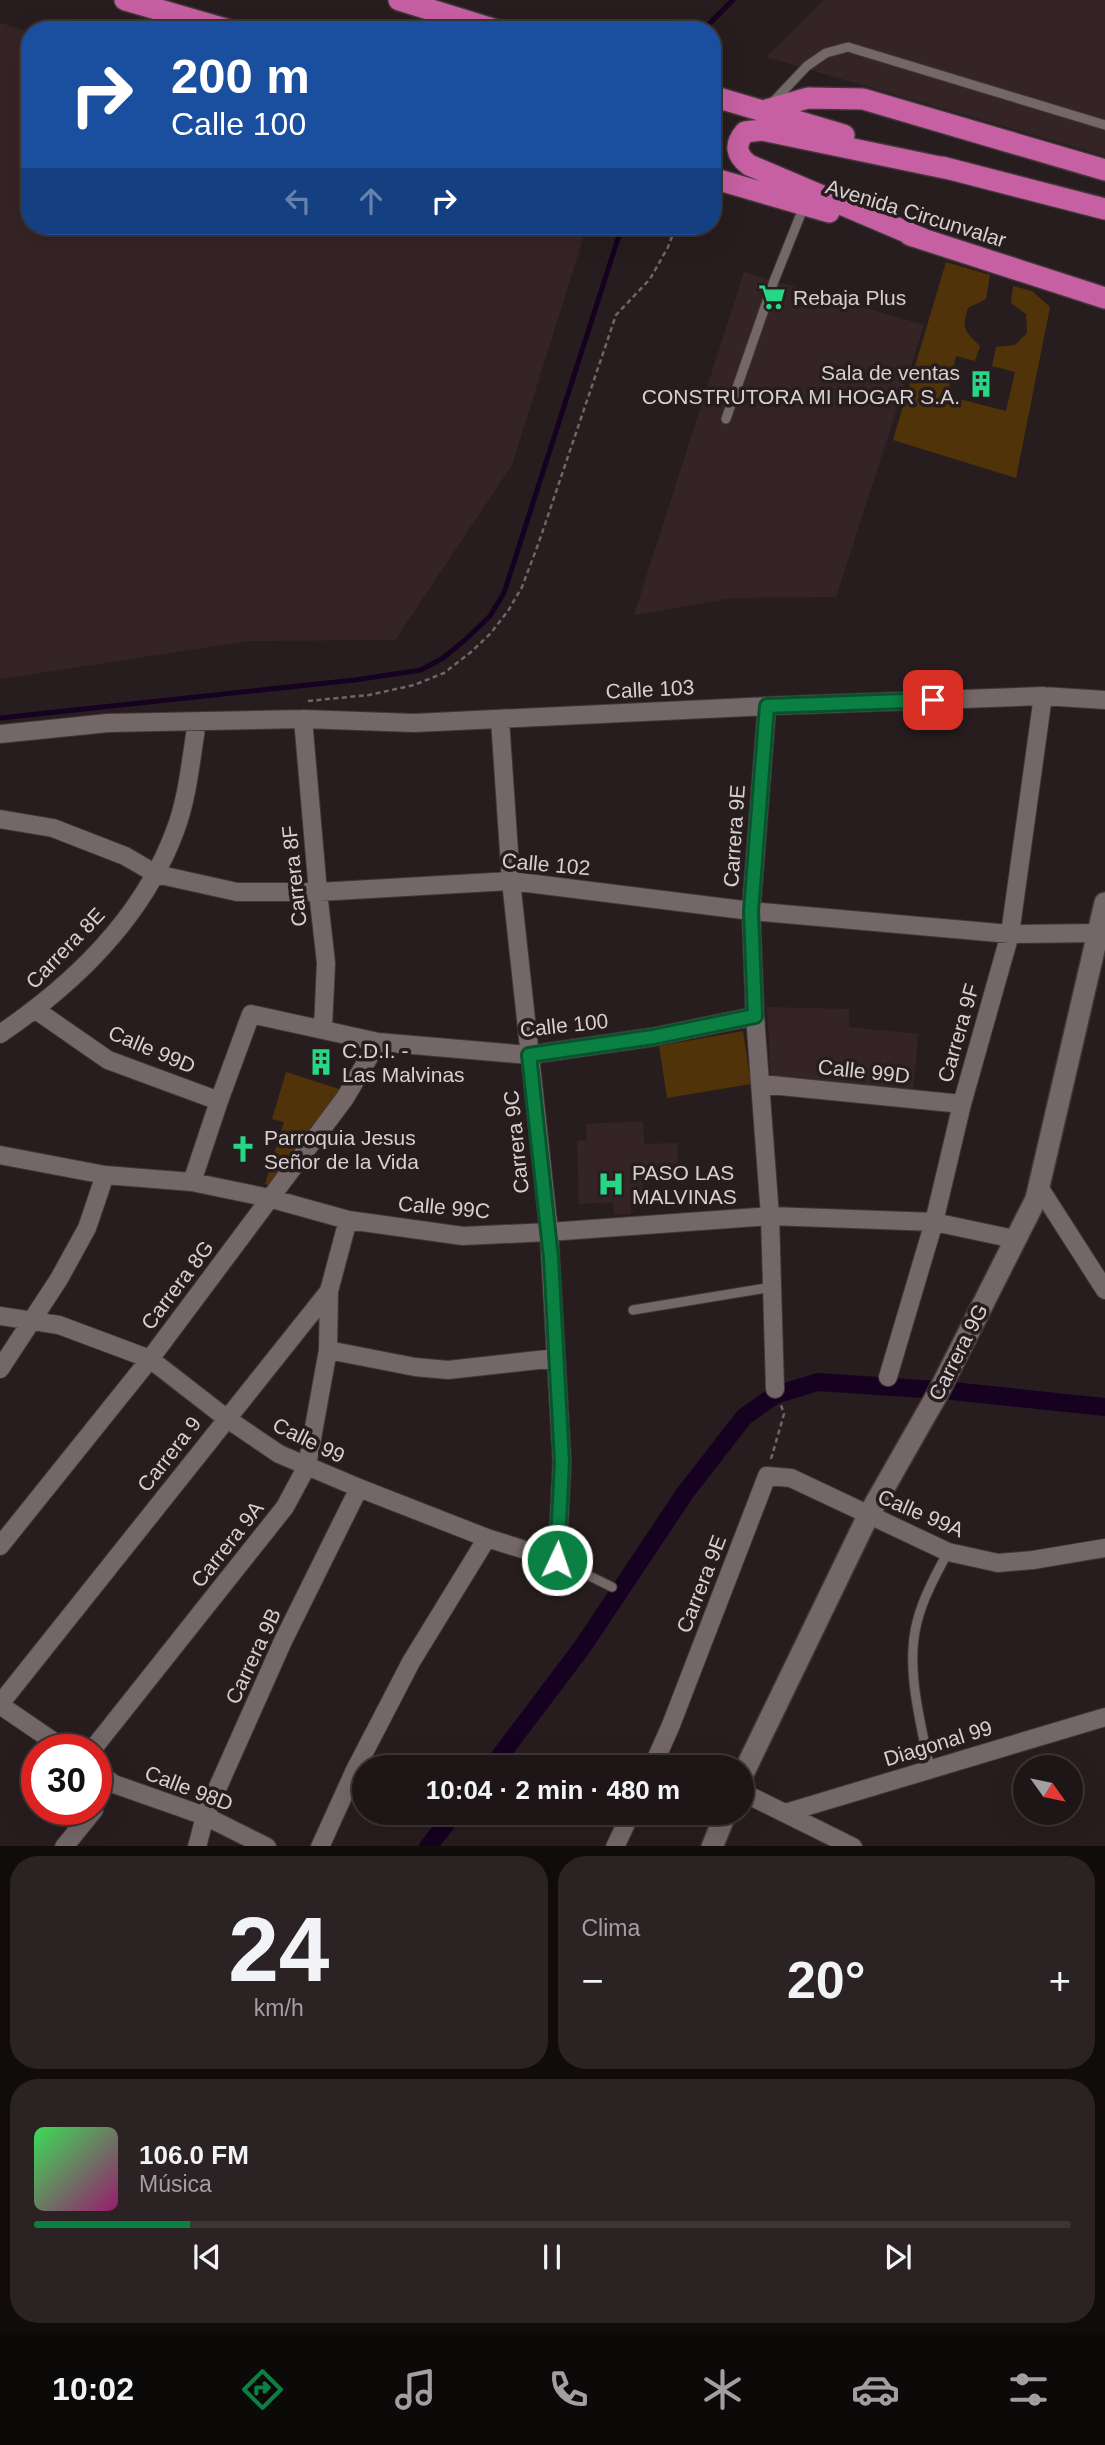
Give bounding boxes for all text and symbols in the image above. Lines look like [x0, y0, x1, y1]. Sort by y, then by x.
icon: right [56, 49, 147, 140]
text: 200 m [171, 49, 310, 103]
text: Calle 100 [171, 106, 306, 142]
street label: Avenida Circunvalar [823, 175, 1009, 251]
icon: left [279, 182, 317, 220]
icon: ahead [352, 182, 390, 220]
icon: right [425, 182, 463, 220]
supermarket icon: Rebaja Plus [757, 282, 787, 312]
place label: Rebaja Plus [793, 286, 906, 309]
place label: Sala de ventas CONSTRUTORA MI HOGAR S.A. [642, 361, 960, 408]
building icon: Sala de ventas CONSTRUTORA MI HOGAR S.A. [966, 369, 996, 399]
pin [903, 670, 963, 730]
street label: Calle 103 [605, 675, 695, 703]
icon: arrive [914, 681, 952, 719]
street label: Carrera 9E [719, 784, 749, 888]
street label: Carrera 8F [277, 824, 311, 928]
street label: Calle 102 [501, 849, 591, 879]
street label: Carrera 8E [21, 903, 109, 993]
street label: Carrera 9F [933, 981, 983, 1085]
street label: Calle 100 [519, 1009, 609, 1041]
street label: Calle 99D [105, 1020, 199, 1078]
place label: C.D.I. - Las Malvinas [342, 1039, 465, 1086]
building icon: C.D.I. - Las Malvinas [306, 1047, 336, 1077]
street label: Calle 99D [817, 1055, 911, 1087]
street label: Carrera 9C [499, 1089, 533, 1195]
place label: Parroquia Jesus Señor de la Vida [264, 1126, 419, 1173]
church icon: Parroquia Jesus Señor de la Vida [228, 1134, 258, 1164]
place label: PASO LAS MALVINAS [632, 1161, 737, 1208]
hospital icon: PASO LAS MALVINAS [596, 1169, 626, 1199]
street label: Calle 99C [397, 1192, 491, 1222]
street label: Carrera 8G [136, 1236, 218, 1334]
street label: Carrera 9G [924, 1300, 992, 1404]
street label: Carrera 9 [133, 1412, 205, 1496]
street label: Calle 99 [269, 1413, 349, 1467]
street label: Calle 99A [875, 1485, 967, 1541]
street label: Carrera 9A [186, 1496, 268, 1592]
position arrow [520, 1523, 594, 1597]
street label: Carrera 9E [672, 1532, 730, 1636]
street label: Carrera 9B [221, 1605, 285, 1707]
street label: Diagonal 99 [881, 1716, 995, 1770]
speed limit sign: 30 [21, 1734, 112, 1825]
north arrow [1013, 1755, 1083, 1825]
map controls [1013, 1755, 1083, 1825]
street label: Calle 98D [142, 1761, 236, 1815]
text: 10:04 · 2 min · 480 m [426, 1775, 680, 1805]
text: 24 [228, 1899, 329, 2000]
text: Clima [582, 1915, 640, 1941]
text: 20° [787, 1951, 866, 2009]
text: − [582, 1960, 604, 2002]
text: + [1049, 1960, 1071, 2002]
text: km/h [254, 1995, 304, 2021]
text: 106.0 FM [139, 2140, 249, 2170]
text: Música [139, 2171, 212, 2197]
icon: previous [188, 2238, 226, 2276]
icon: pause [533, 2238, 571, 2276]
icon: next [879, 2238, 917, 2276]
icon: directions [238, 2365, 287, 2414]
icon: music [391, 2365, 440, 2414]
icon: phone [544, 2365, 593, 2414]
icon: climate [698, 2365, 747, 2414]
icon: car [851, 2365, 900, 2414]
icon: filters [1004, 2365, 1053, 2414]
text: 10:02 [52, 2371, 134, 2407]

